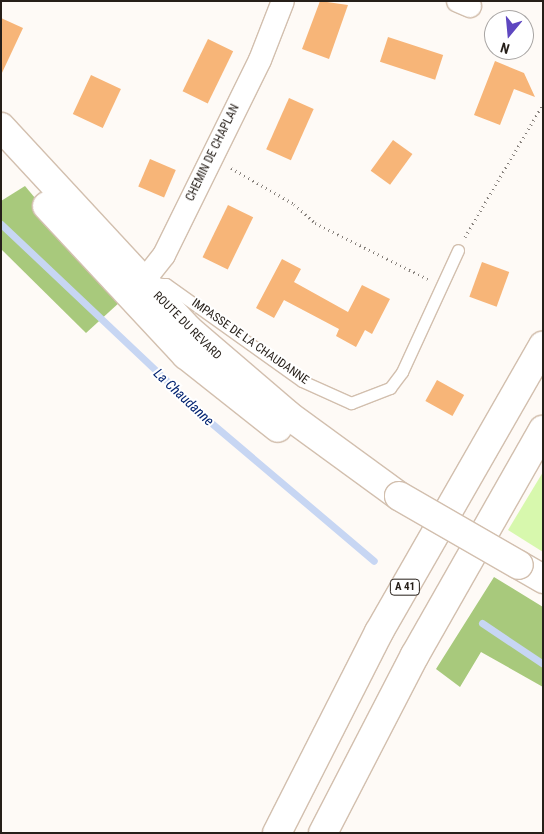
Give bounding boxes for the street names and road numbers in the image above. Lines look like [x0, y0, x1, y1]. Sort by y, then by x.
street label: CHEMIN DE CHAPLAN [183, 102, 243, 204]
street label: ROUTE DU REVARD [150, 289, 224, 363]
street label: IMPASSE DE LA CHAUDANNE [189, 296, 311, 388]
road number: A 41 [389, 578, 421, 596]

